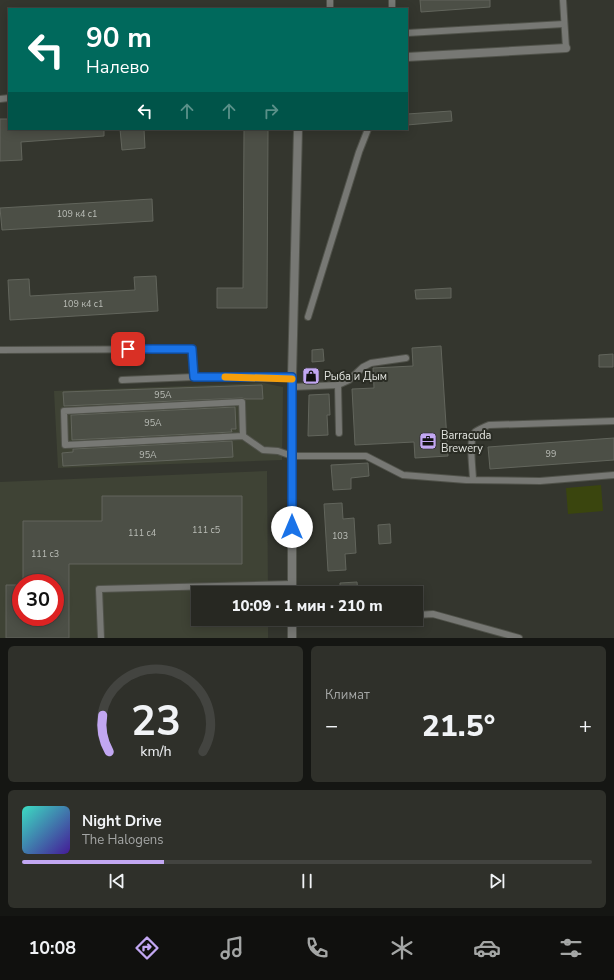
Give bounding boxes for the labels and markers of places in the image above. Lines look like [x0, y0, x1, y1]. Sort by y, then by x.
pin [111, 332, 145, 366]
shop icon: Рыба и Дым [301, 366, 321, 386]
place label: Рыба и Дым [324, 369, 387, 384]
place label: Barracuda Brewery [441, 428, 492, 456]
office icon: Barracuda Brewery [418, 431, 438, 451]

